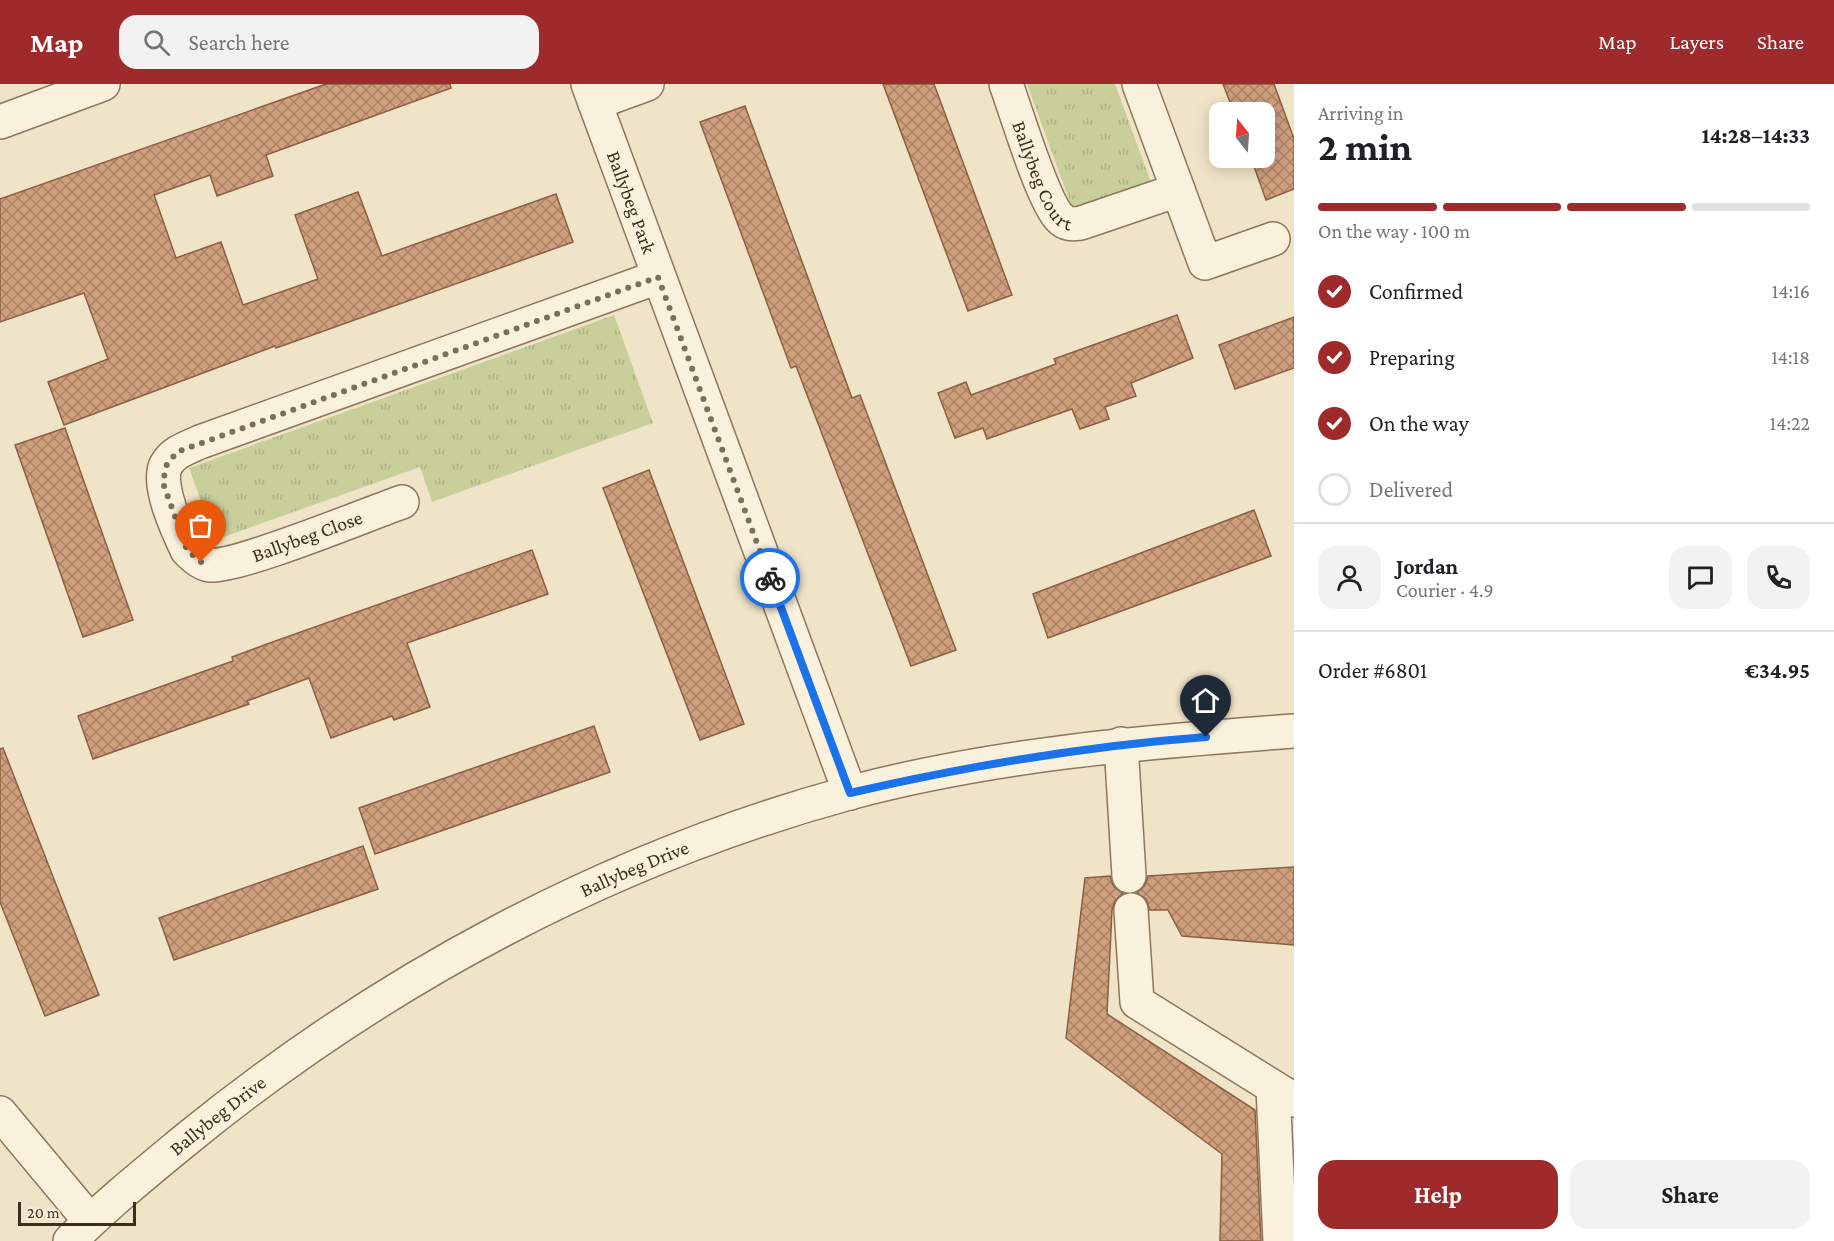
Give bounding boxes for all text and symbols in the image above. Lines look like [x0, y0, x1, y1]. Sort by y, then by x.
search box [119, 15, 539, 69]
icon: search [140, 26, 173, 59]
text: Map [30, 27, 83, 58]
text: Search here [188, 30, 289, 55]
text: Map [1598, 30, 1637, 54]
text: Layers [1670, 30, 1724, 54]
text: Share [1757, 30, 1804, 54]
north arrow [1209, 102, 1275, 168]
map controls [1209, 102, 1275, 168]
text: Arriving in [1318, 102, 1403, 124]
street label: Ballybeg Court [1008, 118, 1074, 235]
text: 14:28–14:33 [1701, 123, 1810, 148]
text: 2 min [1318, 125, 1412, 168]
street label: Ballybeg Park [603, 148, 661, 257]
text: On the way · 100 m [1318, 220, 1470, 242]
icon: check [1318, 275, 1351, 308]
text: Confirmed [1369, 279, 1463, 304]
text: 14:16 [1772, 280, 1810, 302]
icon: check [1318, 341, 1351, 374]
text: Preparing [1369, 345, 1455, 370]
text: 14:18 [1771, 346, 1810, 368]
icon: check [1318, 407, 1351, 440]
text: On the way [1369, 411, 1469, 436]
text: 14:22 [1770, 412, 1810, 434]
text: Delivered [1369, 477, 1453, 502]
pin [175, 500, 226, 562]
street label: Ballybeg Close [249, 506, 366, 567]
icon: bag [184, 509, 217, 542]
button: person [1318, 546, 1381, 609]
button: chat [1669, 546, 1732, 609]
button: phone [1747, 546, 1810, 609]
courier [740, 548, 800, 608]
text: Jordan [1396, 554, 1458, 579]
icon: bike [754, 562, 787, 595]
text: Courier · 4.9 [1396, 579, 1494, 601]
text: Order #6801 [1318, 658, 1427, 683]
text: €34.95 [1745, 658, 1810, 683]
pin [1180, 675, 1231, 737]
icon: home [1189, 684, 1222, 717]
street label: Ballybeg Drive [577, 836, 692, 901]
street label: Ballybeg Drive [165, 1071, 270, 1160]
button: Help [1318, 1160, 1558, 1229]
button: Share [1570, 1160, 1810, 1229]
scale bar [18, 1199, 136, 1226]
text: 20 m [27, 1204, 60, 1221]

